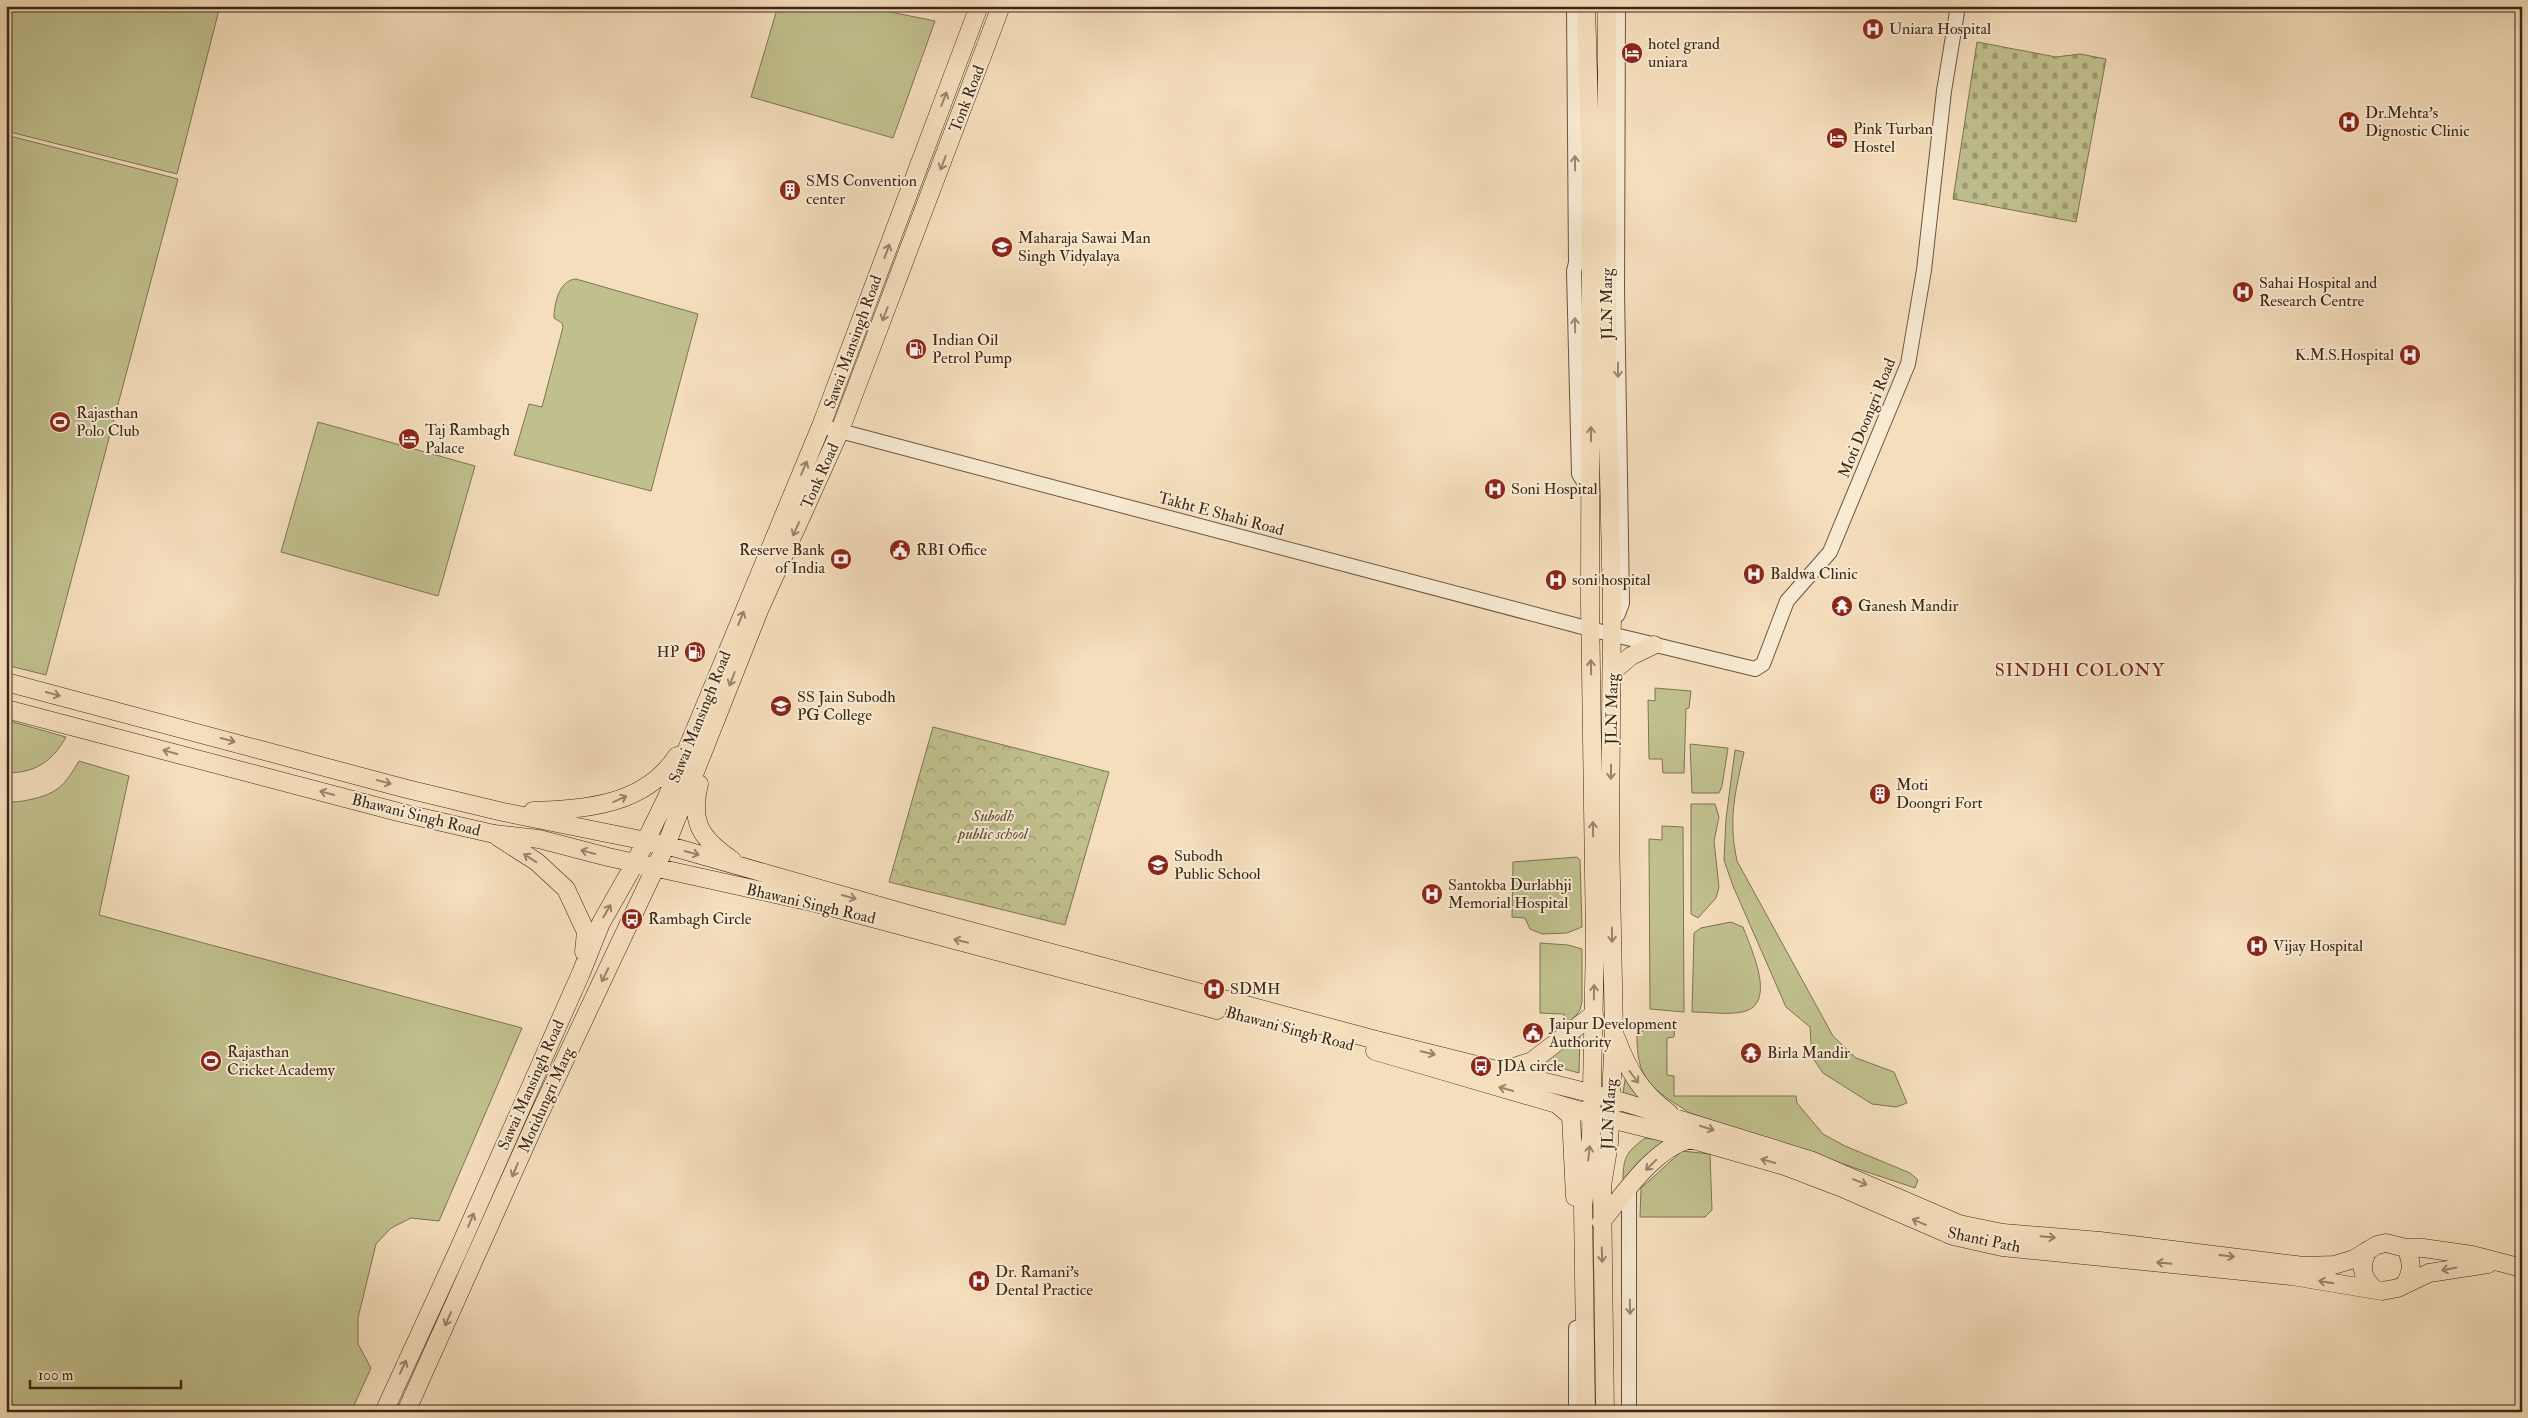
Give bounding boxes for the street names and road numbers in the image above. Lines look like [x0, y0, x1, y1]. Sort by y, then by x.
street label: Tonk Road [945, 63, 989, 135]
street label: JLN Marg [1597, 267, 1618, 341]
street label: Sawai Mansingh Road [820, 272, 886, 411]
street label: Moti Doongri Road [1834, 355, 1900, 481]
street label: Tonk Road [797, 440, 843, 512]
street label: Takht E Shahi Road [1156, 488, 1286, 540]
street label: Sawai Mansingh Road [664, 648, 736, 786]
street label: JLN Marg [1601, 672, 1624, 746]
street label: Bhawani Singh Road [350, 789, 483, 841]
street label: Bhawani Singh Road [744, 879, 878, 929]
street label: Bhawani Singh Road [1224, 1002, 1356, 1056]
street label: Sawai Mansingh Road [493, 1017, 569, 1153]
street label: Motidungri Marg [514, 1043, 579, 1156]
street label: JLN Marg [1597, 1077, 1622, 1151]
street label: Shanti Path [1946, 1223, 2023, 1258]

